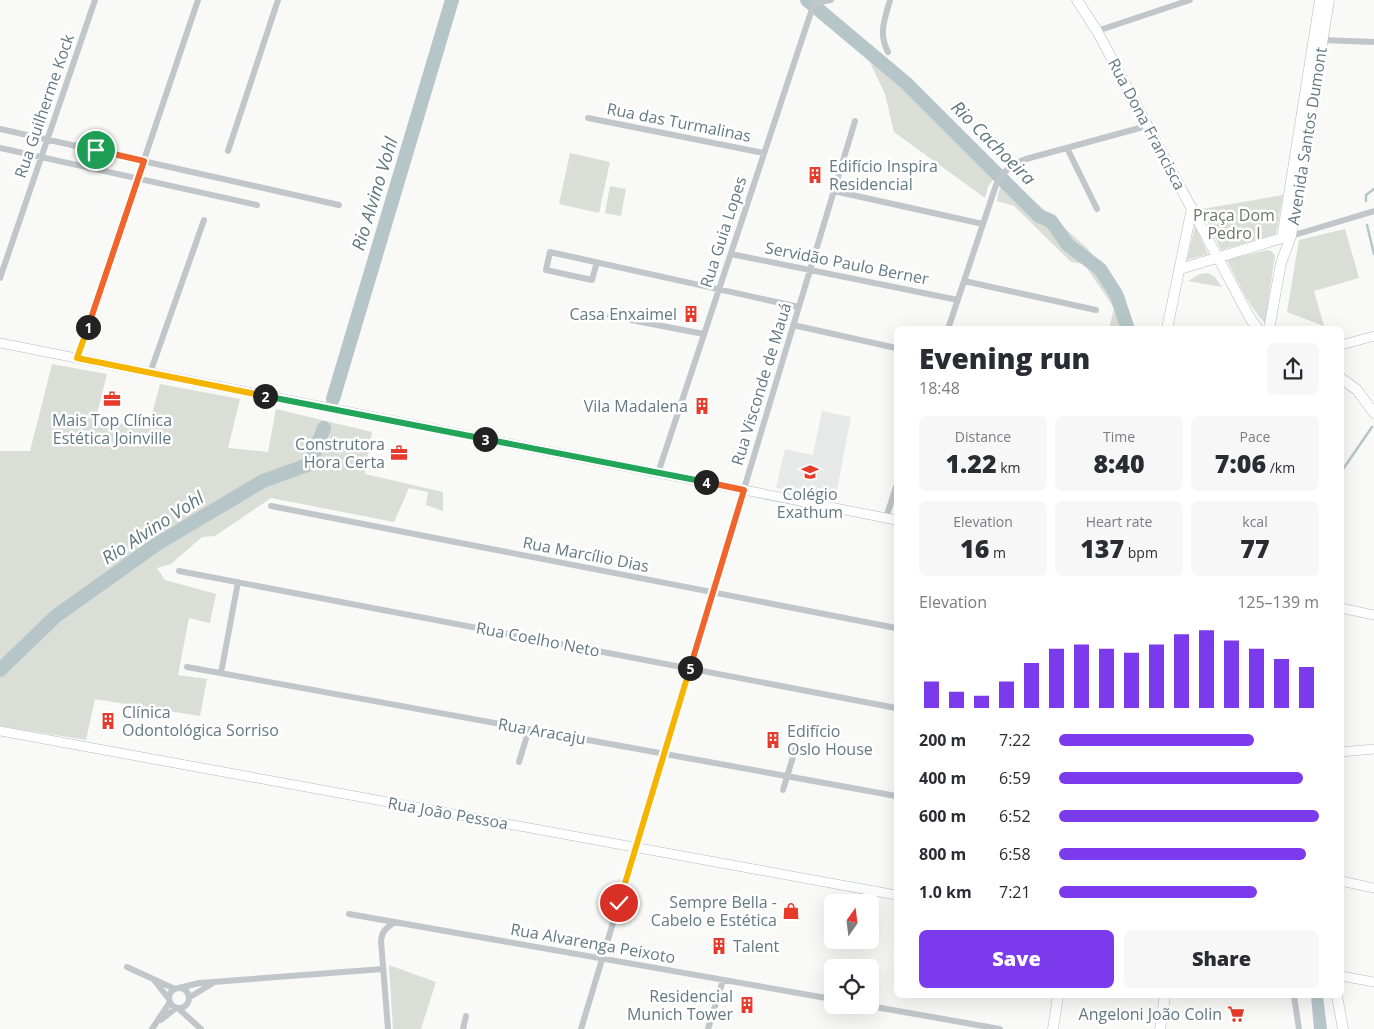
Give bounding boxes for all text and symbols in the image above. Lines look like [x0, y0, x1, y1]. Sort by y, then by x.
street label: Rua Guilherme Kock [9, 30, 79, 181]
street label: Avenida Santos Dumont [1282, 45, 1332, 226]
street label: Rua Dona Francisca [1103, 54, 1191, 194]
water label: Rio Cachoeira [946, 95, 1041, 190]
street label: Rua das Turmalinas [605, 97, 753, 147]
pin [75, 129, 117, 171]
water label: Rio Alvino Vohl [345, 134, 403, 253]
icon: arrive [82, 136, 110, 164]
place label: Edifício Inspira Residencial [829, 155, 938, 195]
building icon: Edifício Inspira Residencial [805, 165, 825, 185]
street label: Rua Guia Lopes [695, 174, 751, 290]
park label: Praça Dom Pedro I [1193, 204, 1275, 244]
street label: Servidão Paulo Berner [763, 236, 931, 290]
street label: Rua Visconde de Mauá [726, 300, 796, 468]
place label: Casa Enxaimel [570, 303, 677, 325]
building icon: Casa Enxaimel [681, 304, 701, 324]
pin: 1 [76, 314, 100, 340]
text: 1 [84, 318, 93, 337]
text: Evening run [919, 339, 1090, 377]
button: share [1267, 343, 1319, 395]
text: 18:48 [919, 377, 960, 399]
pin: 2 [252, 384, 278, 408]
text: 2 [261, 387, 270, 406]
office icon: Mais Top Clínica Estética Joinville [102, 389, 122, 409]
place label: Vila Madalena [584, 395, 688, 417]
building icon: Vila Madalena [692, 396, 712, 416]
place label: Mais Top Clínica Estética Joinville [52, 409, 172, 449]
pin: 3 [472, 426, 498, 452]
text: Distance [955, 427, 1011, 446]
text: Time [1103, 427, 1135, 446]
text: Pace [1240, 427, 1270, 446]
text: 3 [481, 430, 490, 449]
place label: Construtora Hora Certa [295, 433, 385, 473]
office icon: Construtora Hora Certa [389, 443, 409, 463]
text: 1.22 [945, 446, 997, 480]
text: 8:40 [1093, 446, 1145, 480]
text: 7:06 [1215, 446, 1266, 480]
text: km [997, 458, 1021, 477]
text: /km [1266, 458, 1295, 477]
school or university icon: Colégio Exathum [800, 462, 820, 482]
pin: 4 [694, 470, 718, 494]
text: 4 [702, 473, 711, 492]
place label: Colégio Exathum [777, 483, 843, 523]
water label: Rio Alvino Vohl [97, 485, 209, 569]
text: Elevation [953, 512, 1013, 531]
text: Heart rate [1086, 512, 1152, 531]
text: kcal [1242, 512, 1268, 531]
street label: Rua Marcílio Dias [521, 531, 651, 577]
text: 16 [960, 531, 989, 565]
text: 137 [1080, 531, 1124, 565]
text: 77 [1240, 531, 1270, 565]
text: m [989, 543, 1006, 562]
text: bpm [1124, 543, 1158, 562]
text: Elevation [919, 591, 987, 613]
text: 125–139 m [1237, 591, 1319, 613]
street label: Rua Coelho Neto [474, 616, 602, 662]
pin: 5 [678, 656, 702, 680]
text: 5 [686, 659, 695, 678]
place label: Clínica Odontológica Sorriso [122, 701, 279, 741]
building icon: Clínica Odontológica Sorriso [98, 711, 118, 731]
street label: Rua Aracaju [496, 712, 588, 750]
place label: Edifício Oslo House [787, 720, 873, 760]
text: 200 m [919, 729, 966, 751]
text: 7:22 [999, 729, 1031, 751]
building icon: Edifício Oslo House [763, 730, 783, 750]
text: 400 m [919, 767, 966, 789]
text: 6:59 [999, 767, 1031, 789]
street label: Rua João Pessoa [386, 792, 510, 834]
text: 600 m [919, 805, 966, 827]
text: 6:52 [999, 805, 1031, 827]
text: 800 m [919, 843, 966, 865]
text: 6:58 [999, 843, 1031, 865]
text: 1.0 km [919, 881, 972, 903]
text: 7:21 [999, 881, 1031, 903]
pin [598, 882, 640, 924]
icon: check [605, 889, 633, 917]
place label: Sempre Bella - Cabelo e Estética [651, 891, 777, 931]
north arrow [824, 894, 879, 949]
map controls [824, 894, 879, 1014]
shop icon: Sempre Bella - Cabelo e Estética [781, 901, 801, 921]
street label: Rua Alvarenga Peixoto [509, 918, 677, 968]
button: Save [919, 930, 1114, 988]
button: Share [1124, 930, 1319, 988]
place label: Talent [733, 935, 780, 957]
building icon: Talent [709, 936, 729, 956]
button: locate [824, 959, 879, 1014]
place label: Residencial Munich Tower [627, 985, 733, 1025]
building icon: Residencial Munich Tower [737, 995, 757, 1015]
place label: Angeloni João Colin [1079, 1003, 1222, 1025]
supermarket icon: Angeloni João Colin [1226, 1004, 1246, 1024]

